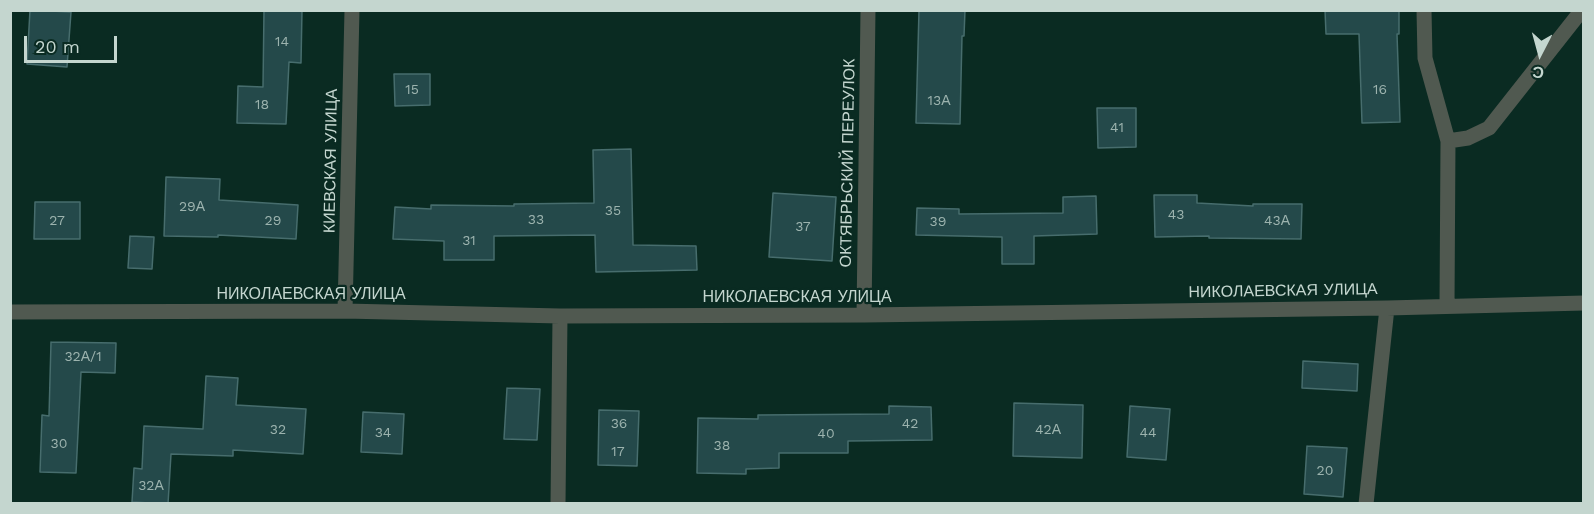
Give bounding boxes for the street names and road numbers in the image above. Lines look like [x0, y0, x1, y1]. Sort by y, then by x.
street label: ОКТЯБРЬСКИЙ ПЕРЕУЛОК [837, 58, 859, 268]
street label: КИЕВСКАЯ УЛИЦА [320, 89, 342, 233]
street label: НИКОЛАЕВСКАЯ УЛИЦА [1188, 280, 1378, 302]
street label: НИКОЛАЕВСКАЯ УЛИЦА [216, 284, 406, 304]
street label: НИКОЛАЕВСКАЯ УЛИЦА [702, 287, 892, 307]

